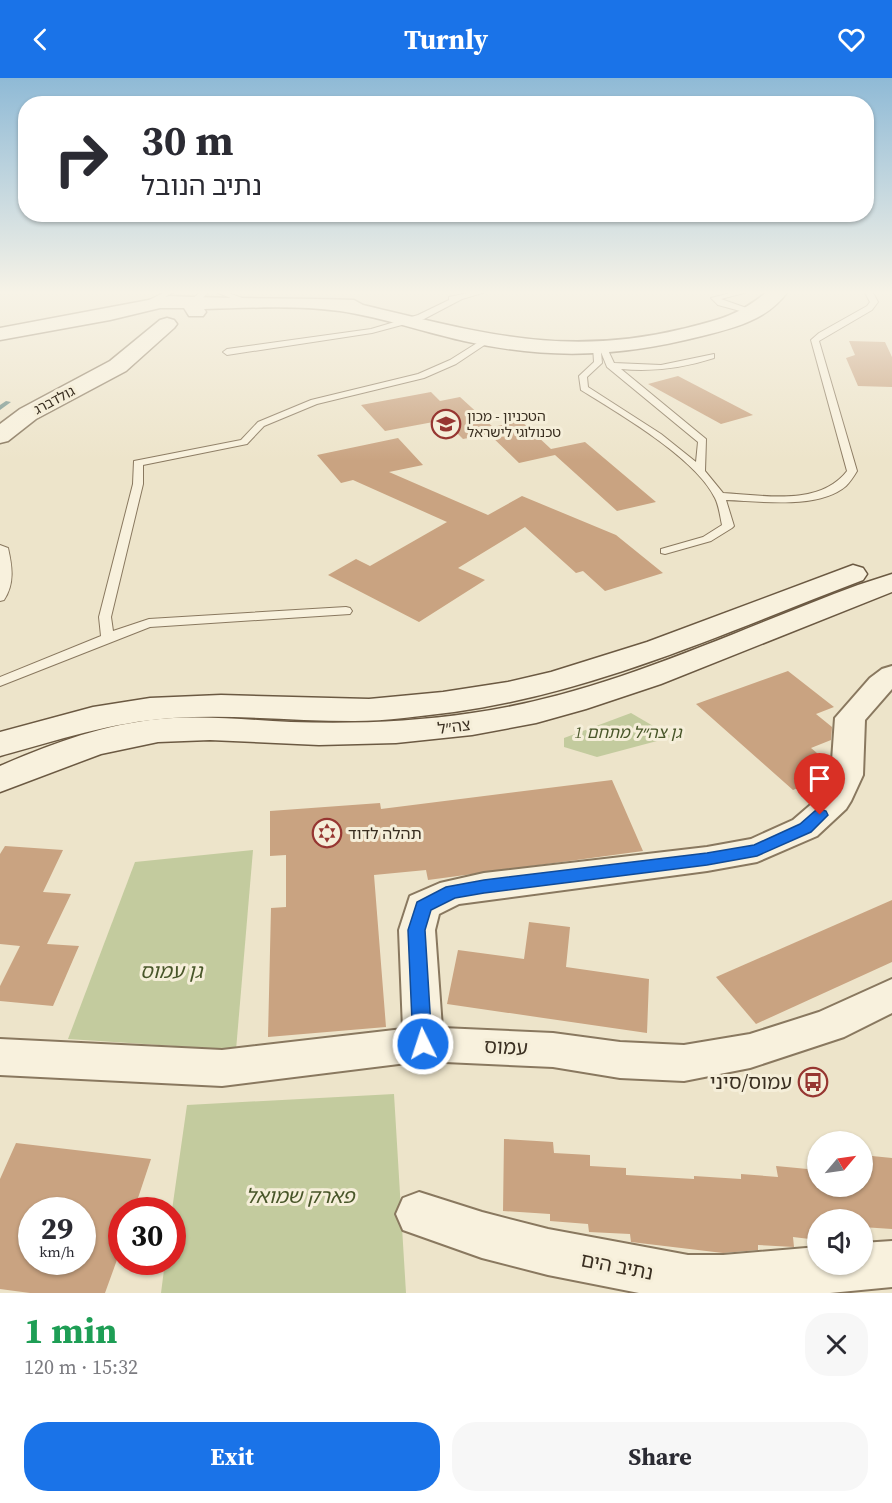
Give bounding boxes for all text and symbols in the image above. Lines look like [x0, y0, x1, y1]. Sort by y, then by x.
text: Turnly [404, 21, 488, 58]
icon: back [24, 23, 57, 56]
icon: heart [835, 23, 868, 56]
text: 30 m [141, 111, 234, 169]
icon: right [42, 120, 120, 198]
text: נתיב הנובל [141, 167, 262, 204]
street label: גולדברג [30, 381, 78, 419]
place label: הטכניון - מכון טכנולוגי לישראל [467, 406, 561, 442]
school or university icon: הטכניון - מכון טכנולוגי לישראל [430, 408, 462, 440]
street label: צה״ל [436, 713, 472, 739]
park label: גן צה״ל מתחם 1 [575, 721, 682, 743]
pin [794, 753, 845, 815]
icon: arrive [803, 762, 836, 795]
synagogue icon: תהלה לדוד [311, 817, 343, 849]
place label: תהלה לדוד [348, 822, 422, 844]
park label: גן עמוס [140, 957, 204, 985]
position arrow [391, 1012, 455, 1076]
street label: עמוס [483, 1032, 529, 1062]
bus stop icon: עמוס/סיני [797, 1066, 829, 1098]
place label: עמוס/סיני [710, 1068, 792, 1096]
north arrow [807, 1131, 873, 1197]
map controls [807, 1131, 873, 1275]
park label: פארק שמואל [245, 1182, 357, 1210]
speed limit sign: 30 [108, 1197, 186, 1275]
text: 29 [41, 1208, 73, 1249]
button: sound [807, 1209, 873, 1275]
text: km/h [39, 1241, 75, 1262]
street label: נתיב הים [578, 1245, 656, 1287]
text: 1 min [24, 1306, 117, 1355]
button: close [805, 1313, 868, 1376]
text: 120 m · 15:32 [24, 1353, 138, 1381]
button: Exit [24, 1422, 440, 1491]
button: Share [452, 1422, 868, 1491]

